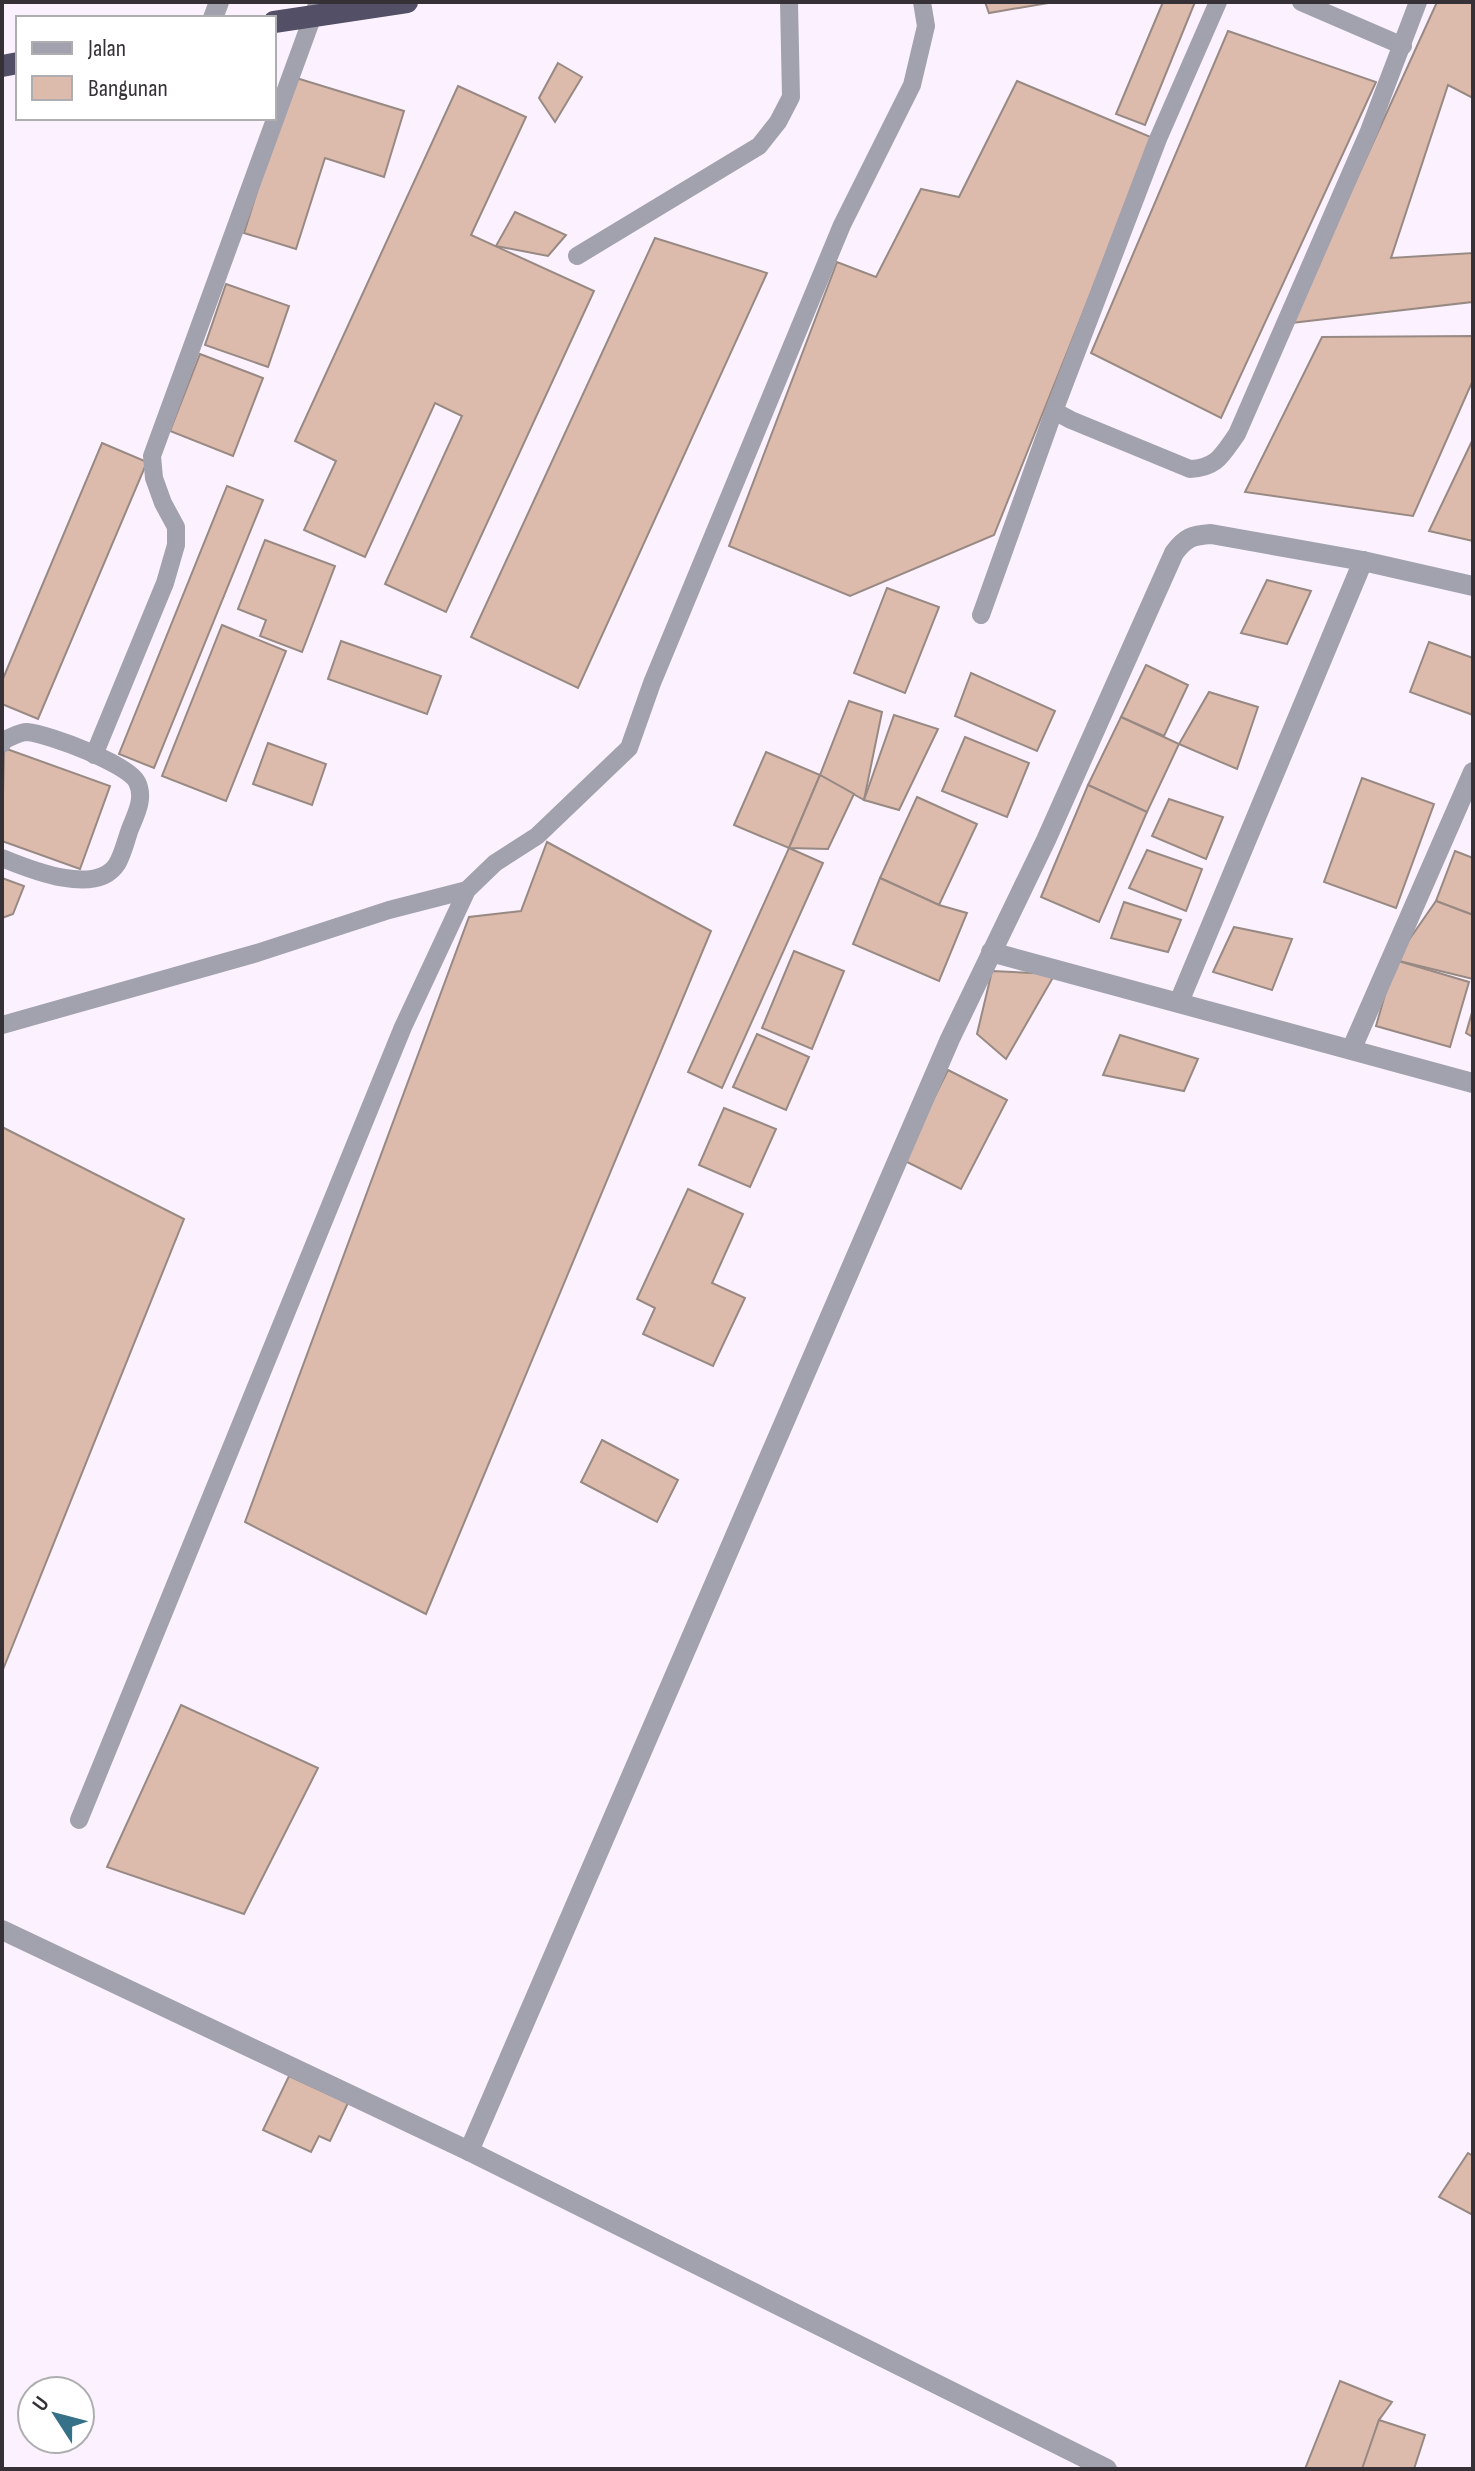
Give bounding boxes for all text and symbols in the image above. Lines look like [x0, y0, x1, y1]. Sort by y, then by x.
legend [16, 16, 276, 120]
text: Jalan [87, 34, 126, 63]
text: Bangunan [88, 74, 168, 103]
north arrow [16, 2375, 96, 2455]
text: U [27, 2392, 55, 2417]

